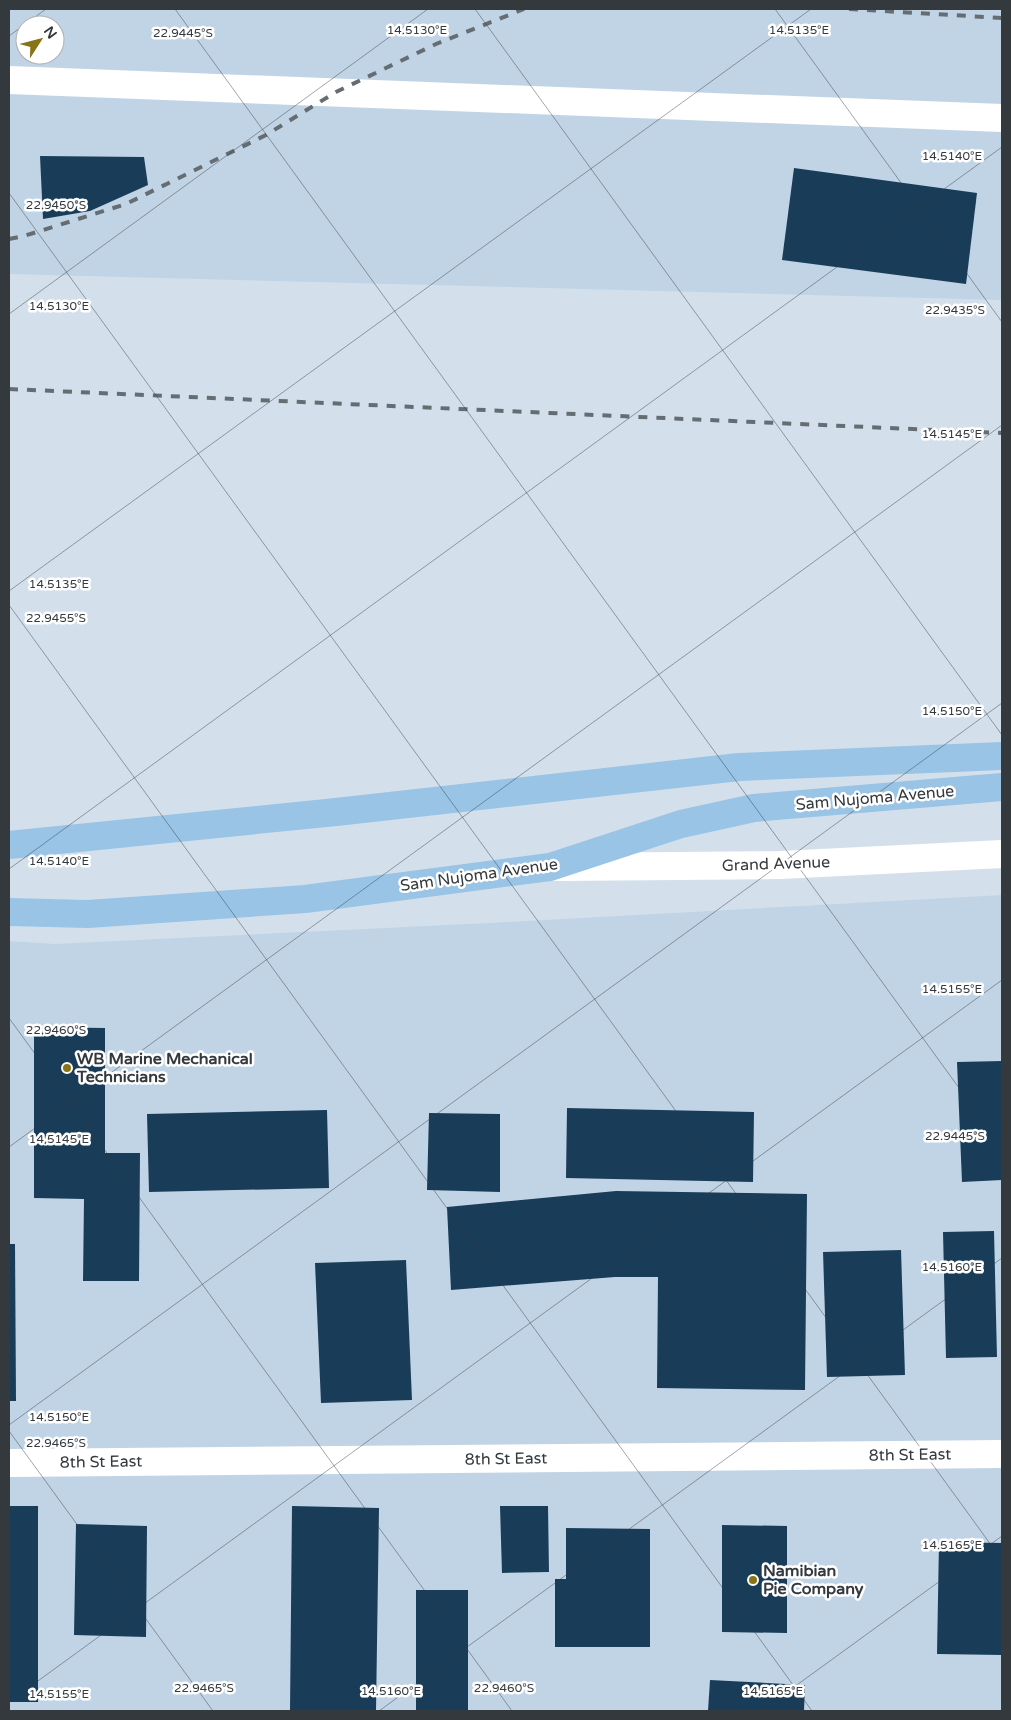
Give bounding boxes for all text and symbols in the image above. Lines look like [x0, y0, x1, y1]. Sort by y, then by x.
north arrow [15, 15, 65, 65]
text: N [40, 23, 60, 42]
text: 14.5130°E [387, 23, 448, 37]
text: 14.5135°E [769, 23, 829, 37]
text: 22.9445°S [153, 26, 213, 40]
text: 14.5140°E [922, 149, 983, 163]
text: 22.9450°S [26, 198, 86, 212]
text: 14.5130°E [29, 299, 90, 313]
text: 22.9435°S [925, 303, 985, 317]
text: 14.5145°E [922, 427, 982, 441]
text: 14.5135°E [29, 577, 89, 591]
text: 22.9455°S [26, 611, 86, 625]
text: 14.5150°E [922, 704, 983, 718]
street label: Sam Nujoma Avenue [795, 781, 955, 815]
street label: Grand Avenue [721, 852, 831, 876]
text: 14.5140°E [29, 854, 90, 868]
street label: Sam Nujoma Avenue [399, 854, 559, 896]
text: 14.5155°E [922, 982, 982, 996]
text: 22.9460°S [26, 1023, 86, 1037]
place label: WB Marine Mechanical Technicians [76, 1049, 253, 1087]
marker: WB Marine Mechanical Technicians [61, 1062, 73, 1074]
text: 22.9445°S [925, 1129, 985, 1143]
text: 14.5145°E [29, 1132, 89, 1146]
text: 14.5160°E [922, 1260, 983, 1274]
text: 14.5150°E [29, 1410, 90, 1424]
text: 22.9465°S [26, 1436, 86, 1450]
street label: 8th St East [869, 1444, 951, 1466]
street label: 8th St East [465, 1448, 547, 1470]
street label: 8th St East [60, 1451, 142, 1473]
text: 14.5165°E [922, 1538, 982, 1552]
place label: Namibian Pie Company [763, 1561, 864, 1599]
marker: Namibian Pie Company [747, 1574, 759, 1586]
text: 22.9465°S [174, 1681, 234, 1695]
text: 22.9460°S [474, 1681, 534, 1695]
text: 14.5160°E [361, 1684, 422, 1698]
text: 14.5165°E [743, 1684, 803, 1698]
text: 14.5155°E [29, 1687, 89, 1701]

